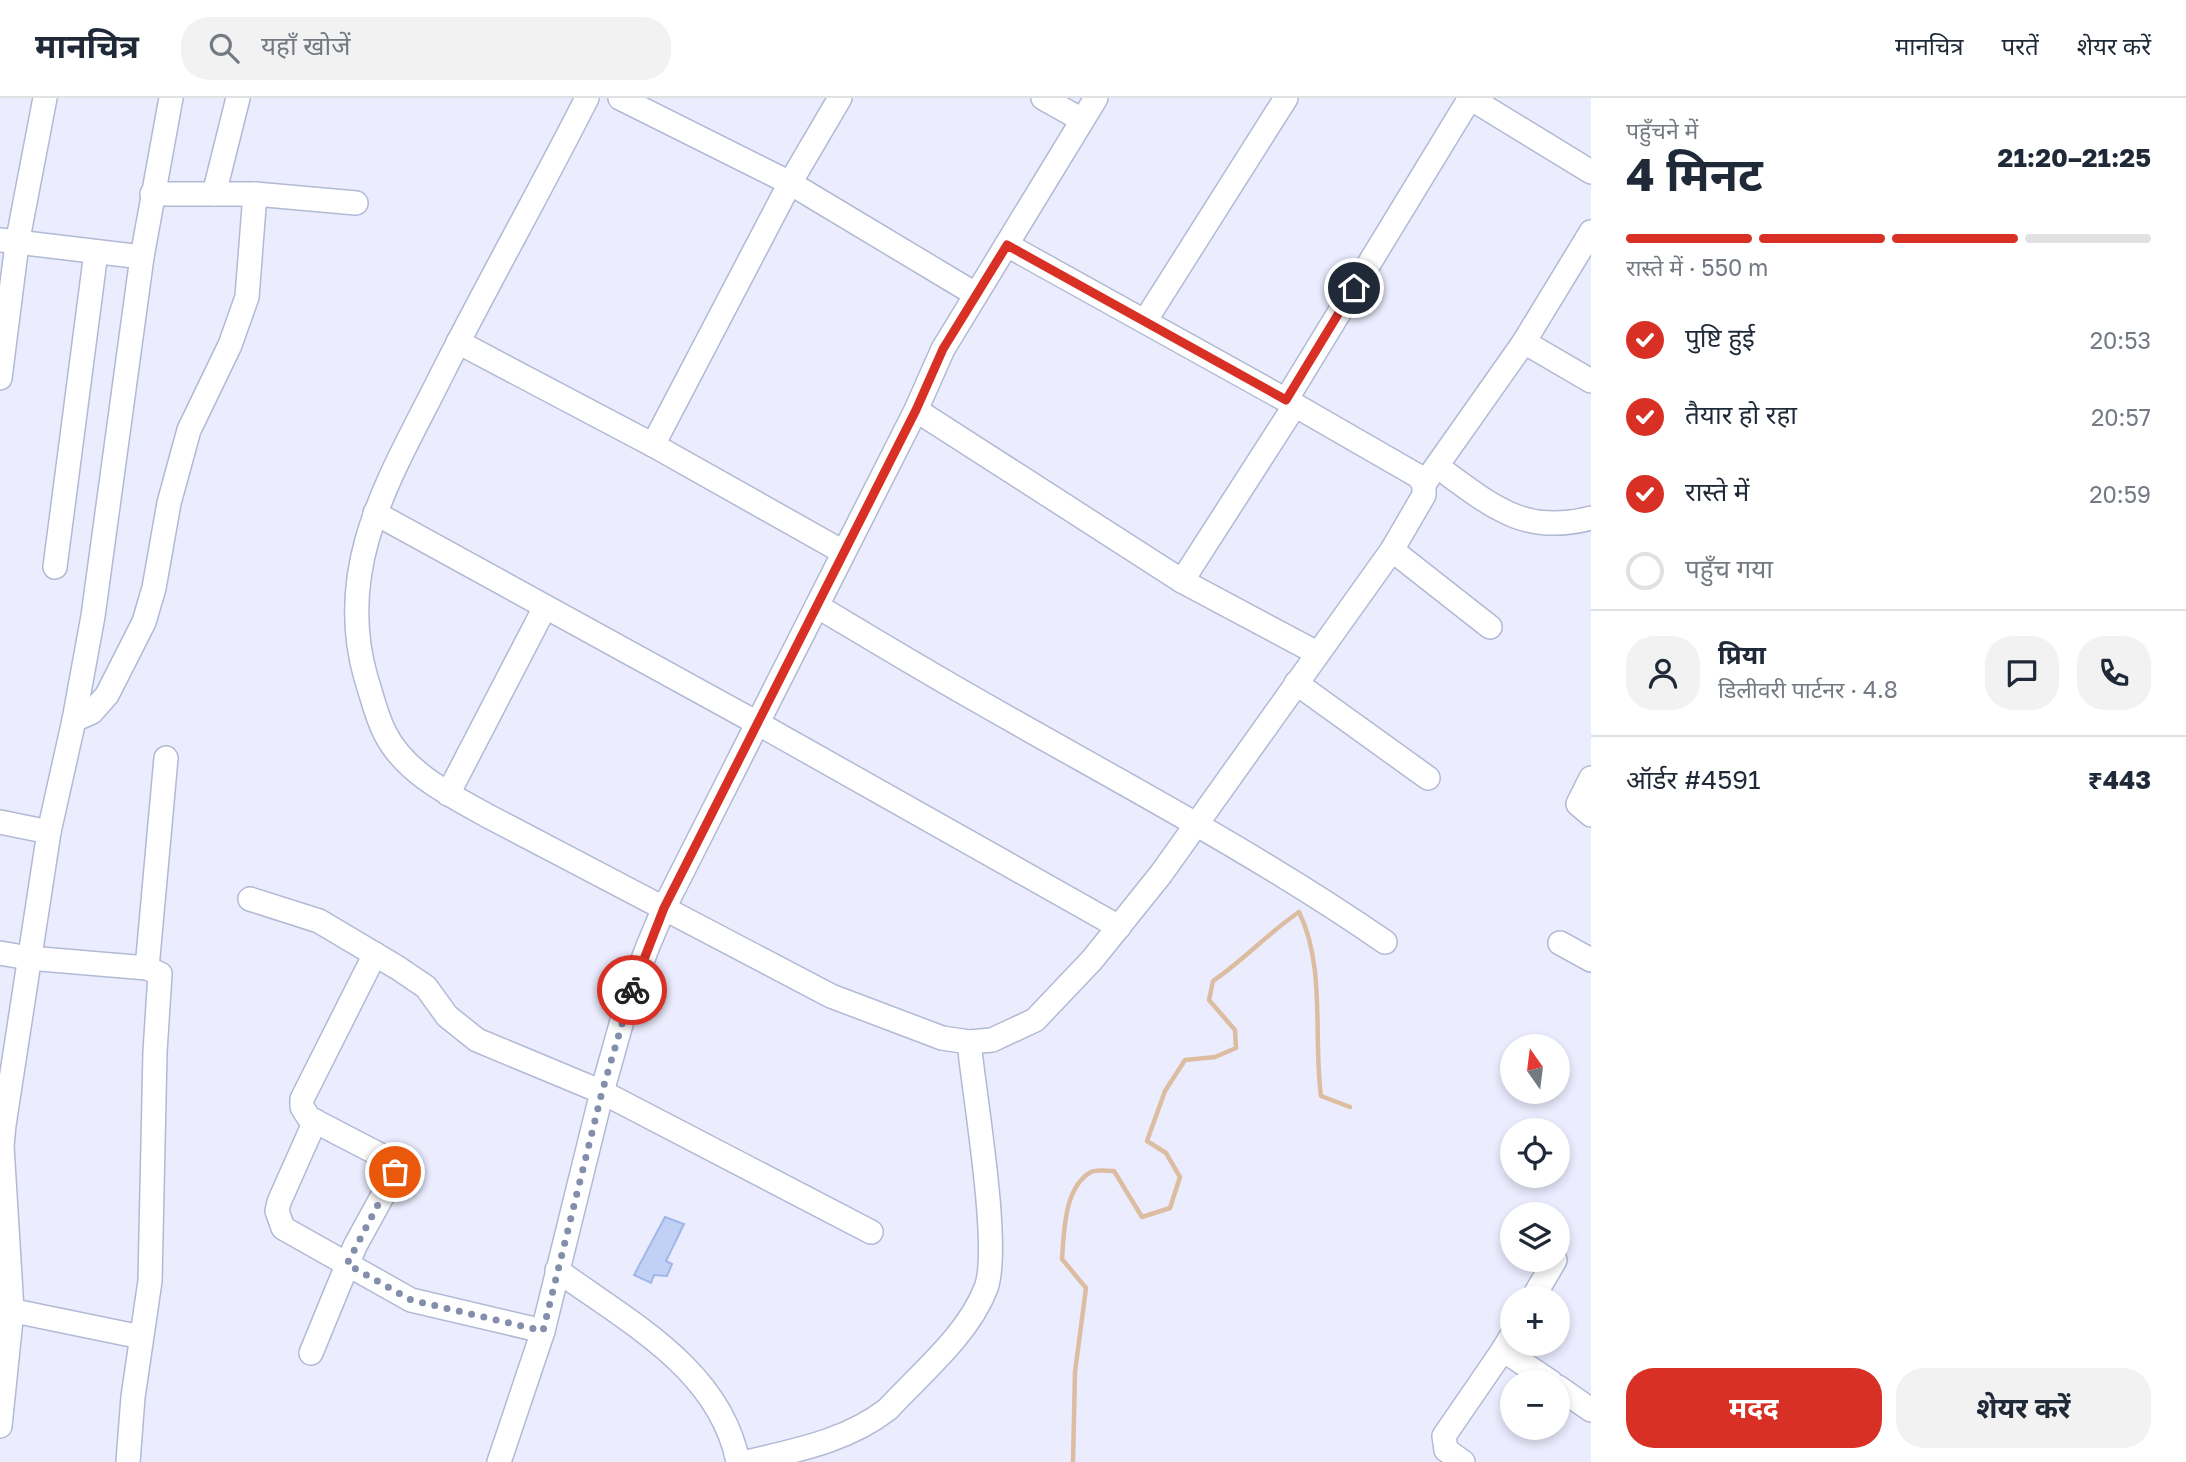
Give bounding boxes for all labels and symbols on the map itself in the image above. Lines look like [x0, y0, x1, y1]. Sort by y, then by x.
pin [1324, 258, 1384, 318]
courier [597, 955, 667, 1025]
north arrow [1500, 1034, 1570, 1104]
pin [365, 1142, 425, 1202]

